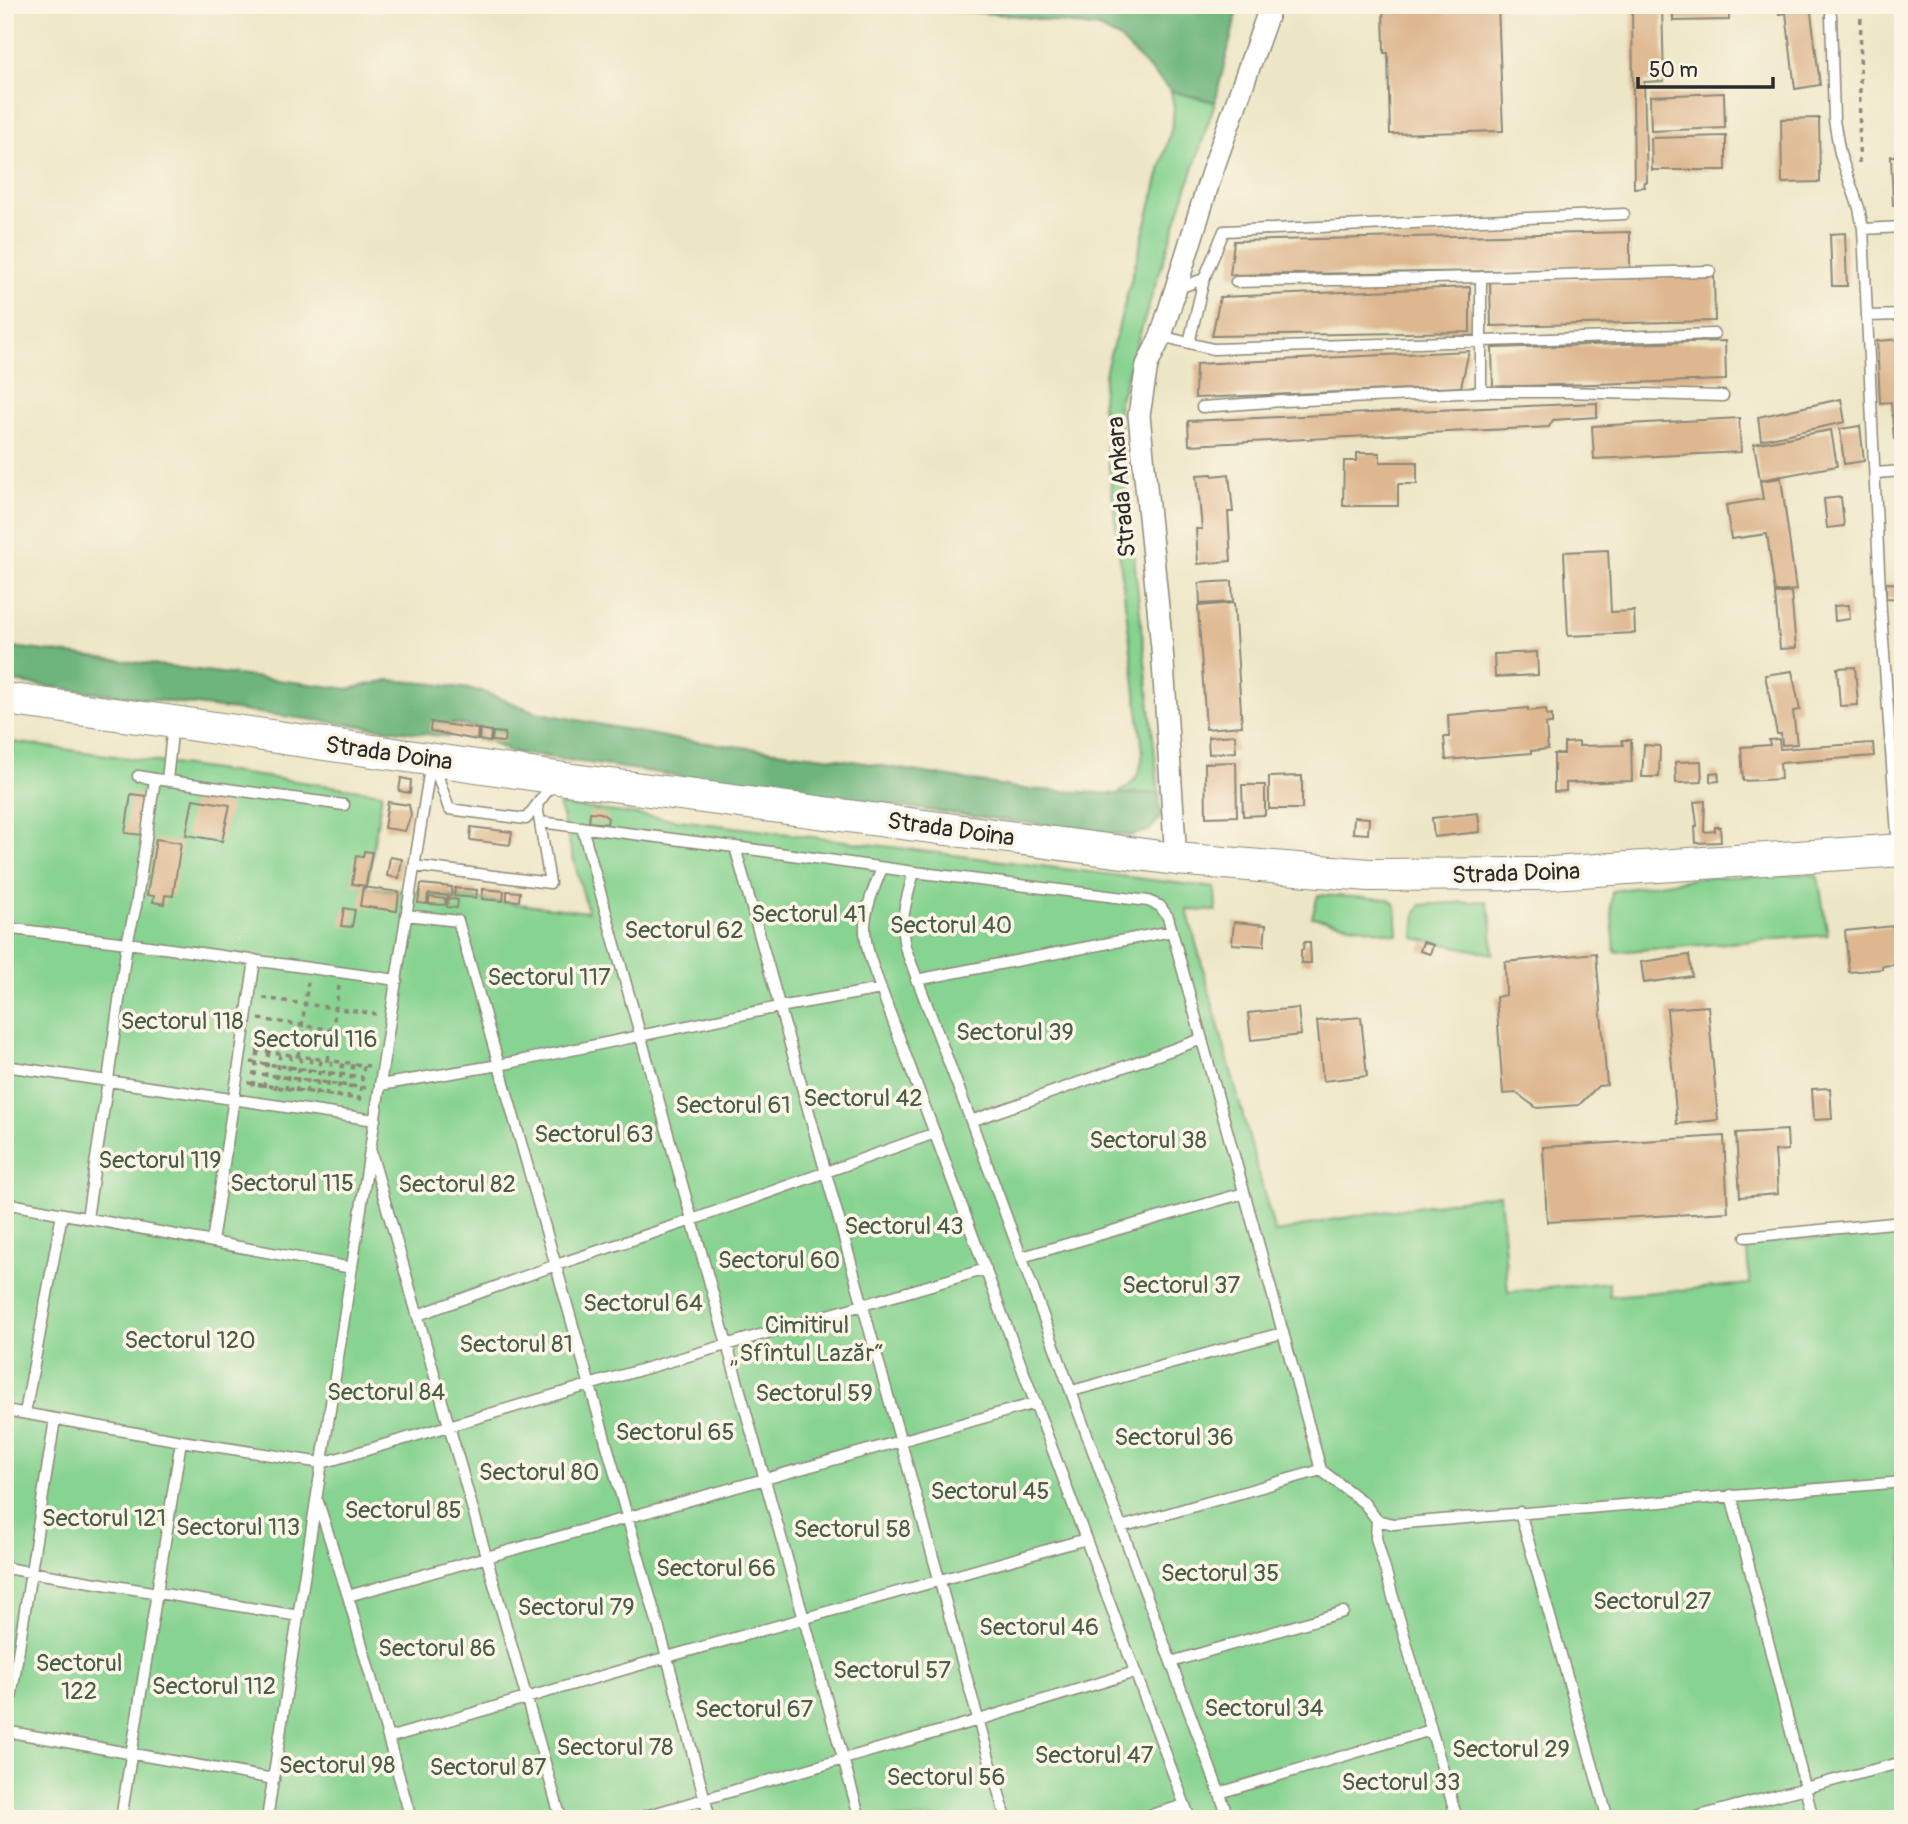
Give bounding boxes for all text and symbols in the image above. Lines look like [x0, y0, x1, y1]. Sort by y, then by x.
scale bar [1638, 46, 1773, 90]
text: 50 m [1649, 57, 1698, 84]
street label: Strada Ankara [1101, 415, 1142, 559]
street label: Strada Doina [323, 730, 454, 777]
street label: Strada Doina [885, 806, 1016, 853]
street label: Strada Doina [1451, 857, 1581, 890]
park label: Sectorul 41 [751, 900, 867, 929]
park label: Sectorul 40 [890, 911, 1012, 940]
park label: Sectorul 62 [624, 916, 744, 945]
park label: Sectorul 117 [487, 963, 611, 992]
park label: Sectorul 118 [121, 1007, 244, 1036]
park label: Sectorul 39 [956, 1018, 1074, 1047]
park label: Sectorul 116 [253, 1025, 377, 1054]
park label: Sectorul 42 [803, 1084, 923, 1113]
park label: Sectorul 61 [675, 1091, 791, 1120]
park label: Sectorul 63 [534, 1120, 654, 1149]
park label: Sectorul 38 [1089, 1126, 1207, 1155]
park label: Sectorul 119 [98, 1146, 222, 1175]
park label: Sectorul 115 [230, 1169, 354, 1198]
park label: Sectorul 82 [398, 1170, 516, 1199]
park label: Sectorul 43 [844, 1212, 964, 1241]
park label: Sectorul 60 [718, 1246, 840, 1275]
park label: Sectorul 37 [1122, 1271, 1240, 1300]
park label: Sectorul 64 [583, 1289, 703, 1318]
park label: Cimitirul „Sfîntul Lazăr“ [730, 1311, 884, 1368]
park label: Sectorul 120 [124, 1326, 256, 1355]
park label: Sectorul 81 [459, 1330, 573, 1359]
park label: Sectorul 84 [327, 1378, 445, 1407]
park label: Sectorul 59 [755, 1379, 873, 1408]
park label: Sectorul 65 [615, 1418, 735, 1447]
park label: Sectorul 36 [1114, 1423, 1234, 1452]
park label: Sectorul 80 [479, 1458, 599, 1487]
park label: Sectorul 45 [930, 1477, 1050, 1506]
park label: Sectorul 85 [344, 1496, 462, 1525]
park label: Sectorul 121 [42, 1504, 166, 1533]
park label: Sectorul 113 [176, 1513, 300, 1542]
park label: Sectorul 58 [793, 1515, 911, 1544]
park label: Sectorul 66 [656, 1554, 776, 1583]
park label: Sectorul 35 [1161, 1559, 1279, 1588]
park label: Sectorul 27 [1593, 1587, 1711, 1616]
park label: Sectorul 79 [517, 1593, 635, 1622]
park label: Sectorul 46 [979, 1613, 1099, 1642]
park label: Sectorul 86 [378, 1634, 496, 1663]
park label: Sectorul 122 [36, 1649, 122, 1706]
park label: Sectorul 57 [833, 1656, 951, 1685]
park label: Sectorul 112 [152, 1672, 276, 1701]
park label: Sectorul 34 [1204, 1694, 1324, 1723]
park label: Sectorul 67 [695, 1695, 814, 1724]
park label: Sectorul 78 [557, 1733, 673, 1762]
park label: Sectorul 29 [1452, 1735, 1570, 1764]
park label: Sectorul 47 [1035, 1741, 1154, 1770]
park label: Sectorul 98 [279, 1751, 395, 1780]
park label: Sectorul 87 [430, 1753, 547, 1782]
park label: Sectorul 56 [886, 1763, 1006, 1792]
park label: Sectorul 33 [1342, 1768, 1460, 1797]

